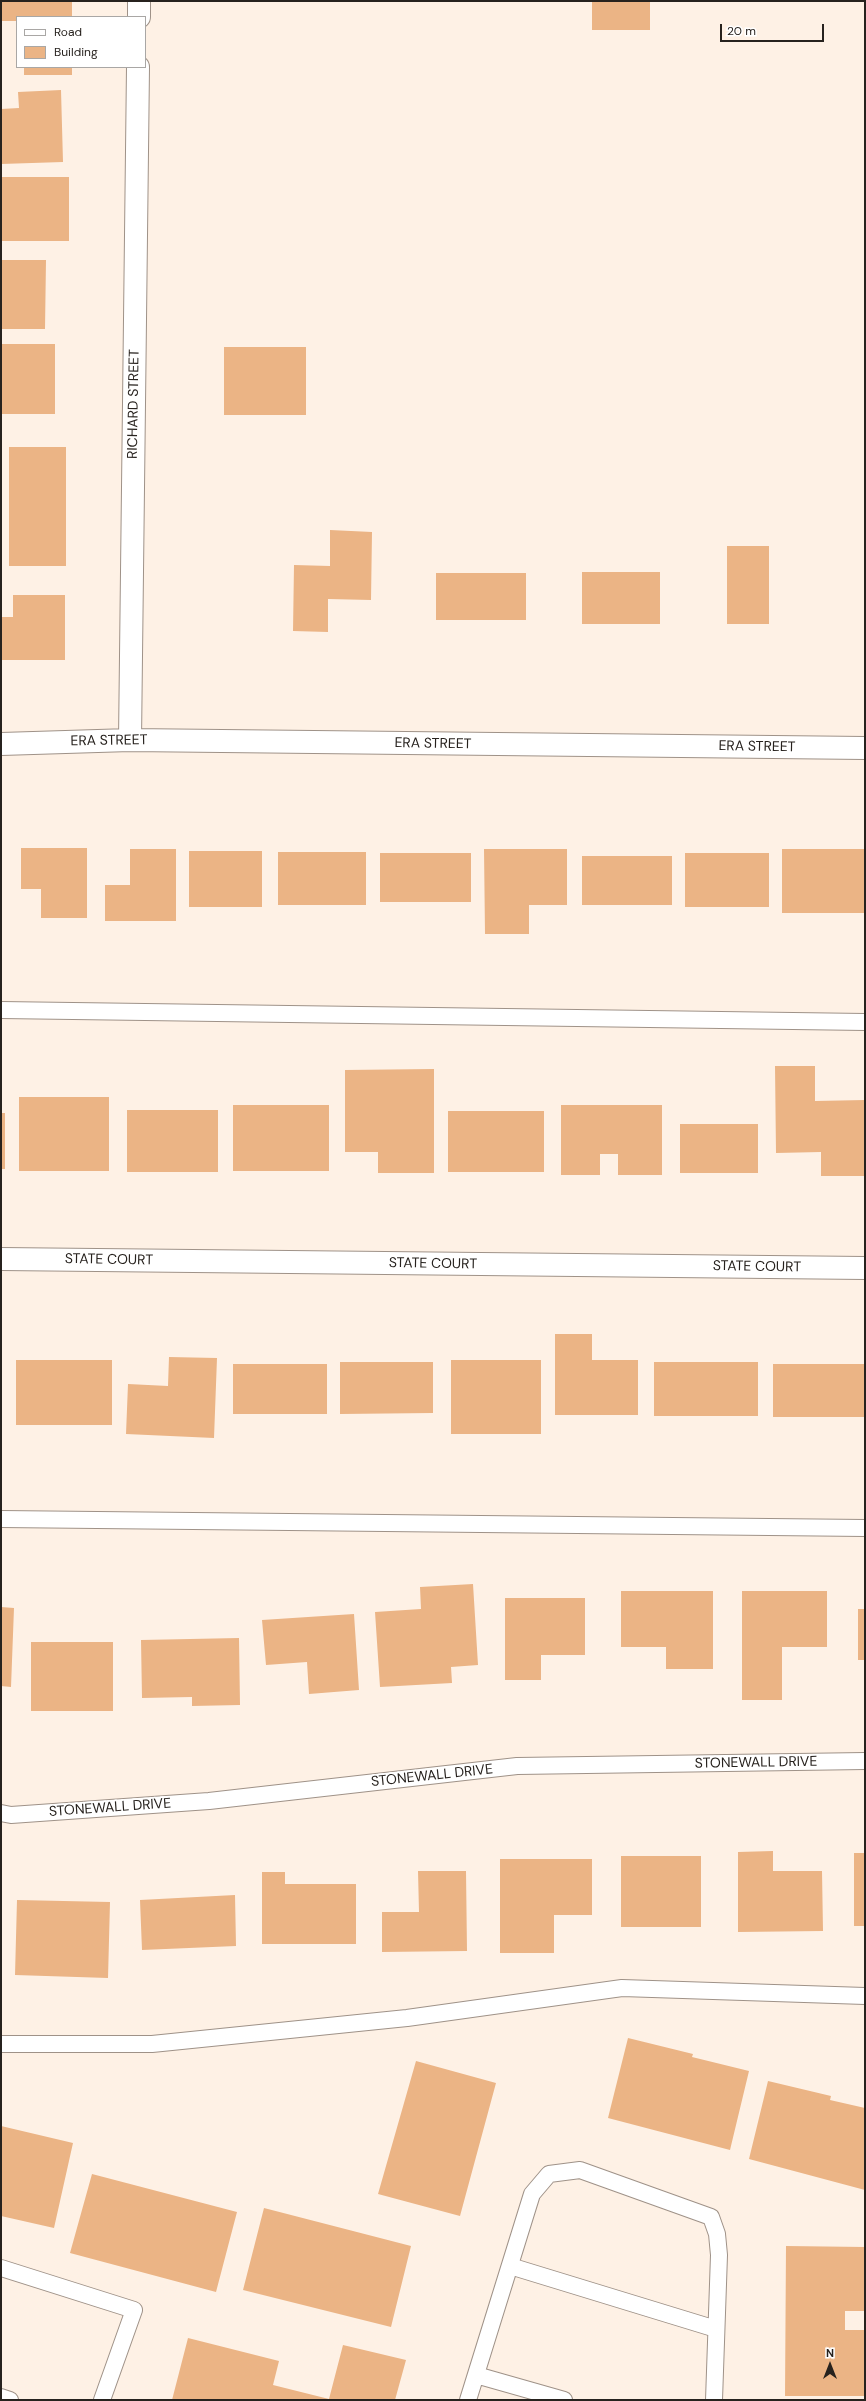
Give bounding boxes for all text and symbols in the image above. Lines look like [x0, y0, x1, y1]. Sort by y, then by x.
legend [16, 16, 146, 68]
scale bar [722, 16, 826, 42]
text: 20 m [727, 23, 756, 39]
text: Road [54, 24, 82, 40]
text: Building [54, 44, 98, 60]
street label: RICHARD STREET [125, 349, 143, 459]
street label: ERA STREET [70, 732, 148, 750]
street label: ERA STREET [394, 735, 472, 753]
street label: ERA STREET [718, 738, 796, 756]
street label: STATE COURT [65, 1251, 153, 1269]
street label: STATE COURT [389, 1255, 477, 1273]
street label: STATE COURT [713, 1258, 801, 1276]
street label: STONEWALL DRIVE [695, 1754, 817, 1772]
street label: STONEWALL DRIVE [370, 1761, 494, 1791]
street label: STONEWALL DRIVE [48, 1795, 172, 1821]
north arrow [810, 2345, 850, 2385]
text: N [826, 2346, 834, 2360]

